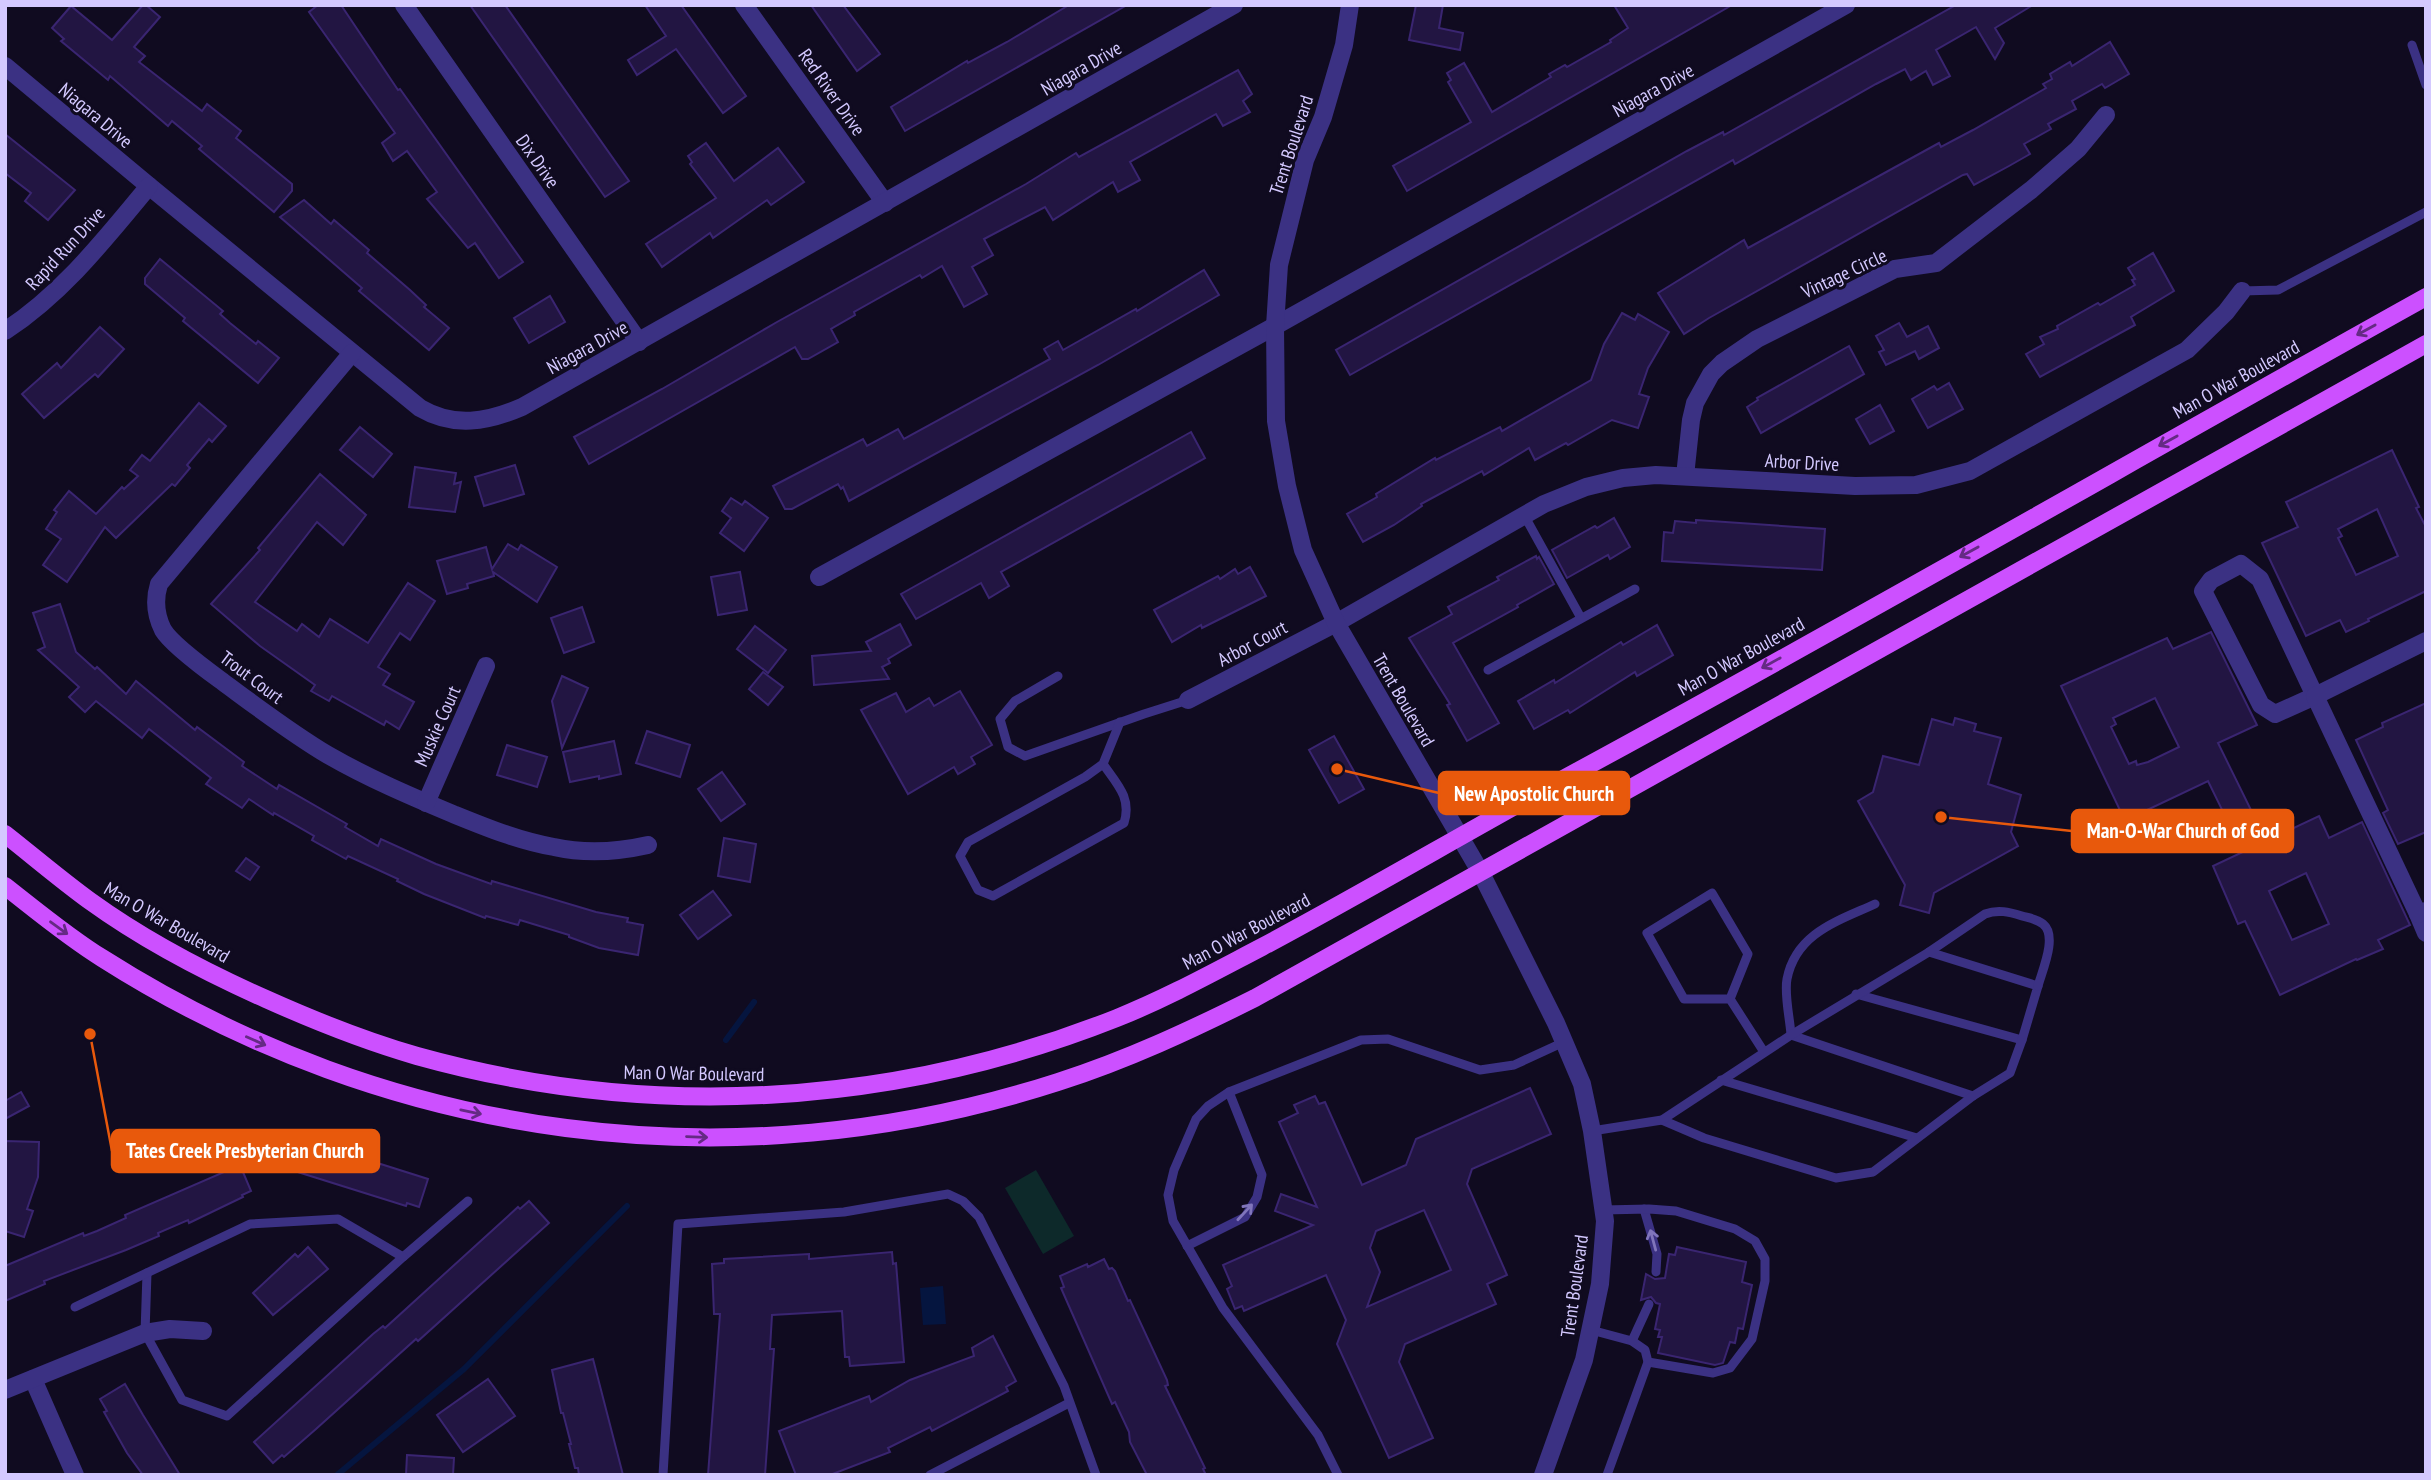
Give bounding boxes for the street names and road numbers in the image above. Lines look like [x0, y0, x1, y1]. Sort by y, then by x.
street label: Niagara Drive [1036, 35, 1126, 101]
street label: Red River Drive [793, 44, 871, 140]
street label: Niagara Drive [1608, 58, 1698, 122]
street label: Niagara Drive [54, 77, 138, 153]
street label: Trent Boulevard [1264, 92, 1318, 198]
street label: Dix Drive [511, 130, 565, 193]
street label: Rapid Run Drive [20, 201, 110, 295]
street label: Vintage Circle [1797, 243, 1891, 304]
street label: Niagara Drive [542, 315, 632, 379]
street label: Man O War Boulevard [2169, 334, 2303, 424]
street label: Arbor Drive [1764, 448, 1840, 476]
street label: Man O War Boulevard [1674, 611, 1808, 701]
street label: Arbor Court [1213, 614, 1292, 671]
street label: Trout Court [216, 645, 289, 709]
street label: Trent Boulevard [1368, 649, 1440, 751]
street label: Muskie Court [409, 681, 466, 770]
street label: Man O War Boulevard [100, 876, 234, 968]
street label: Man O War Boulevard [1178, 887, 1314, 975]
street label: Man O War Boulevard [623, 1060, 765, 1086]
street label: Trent Boulevard [1555, 1233, 1593, 1339]

